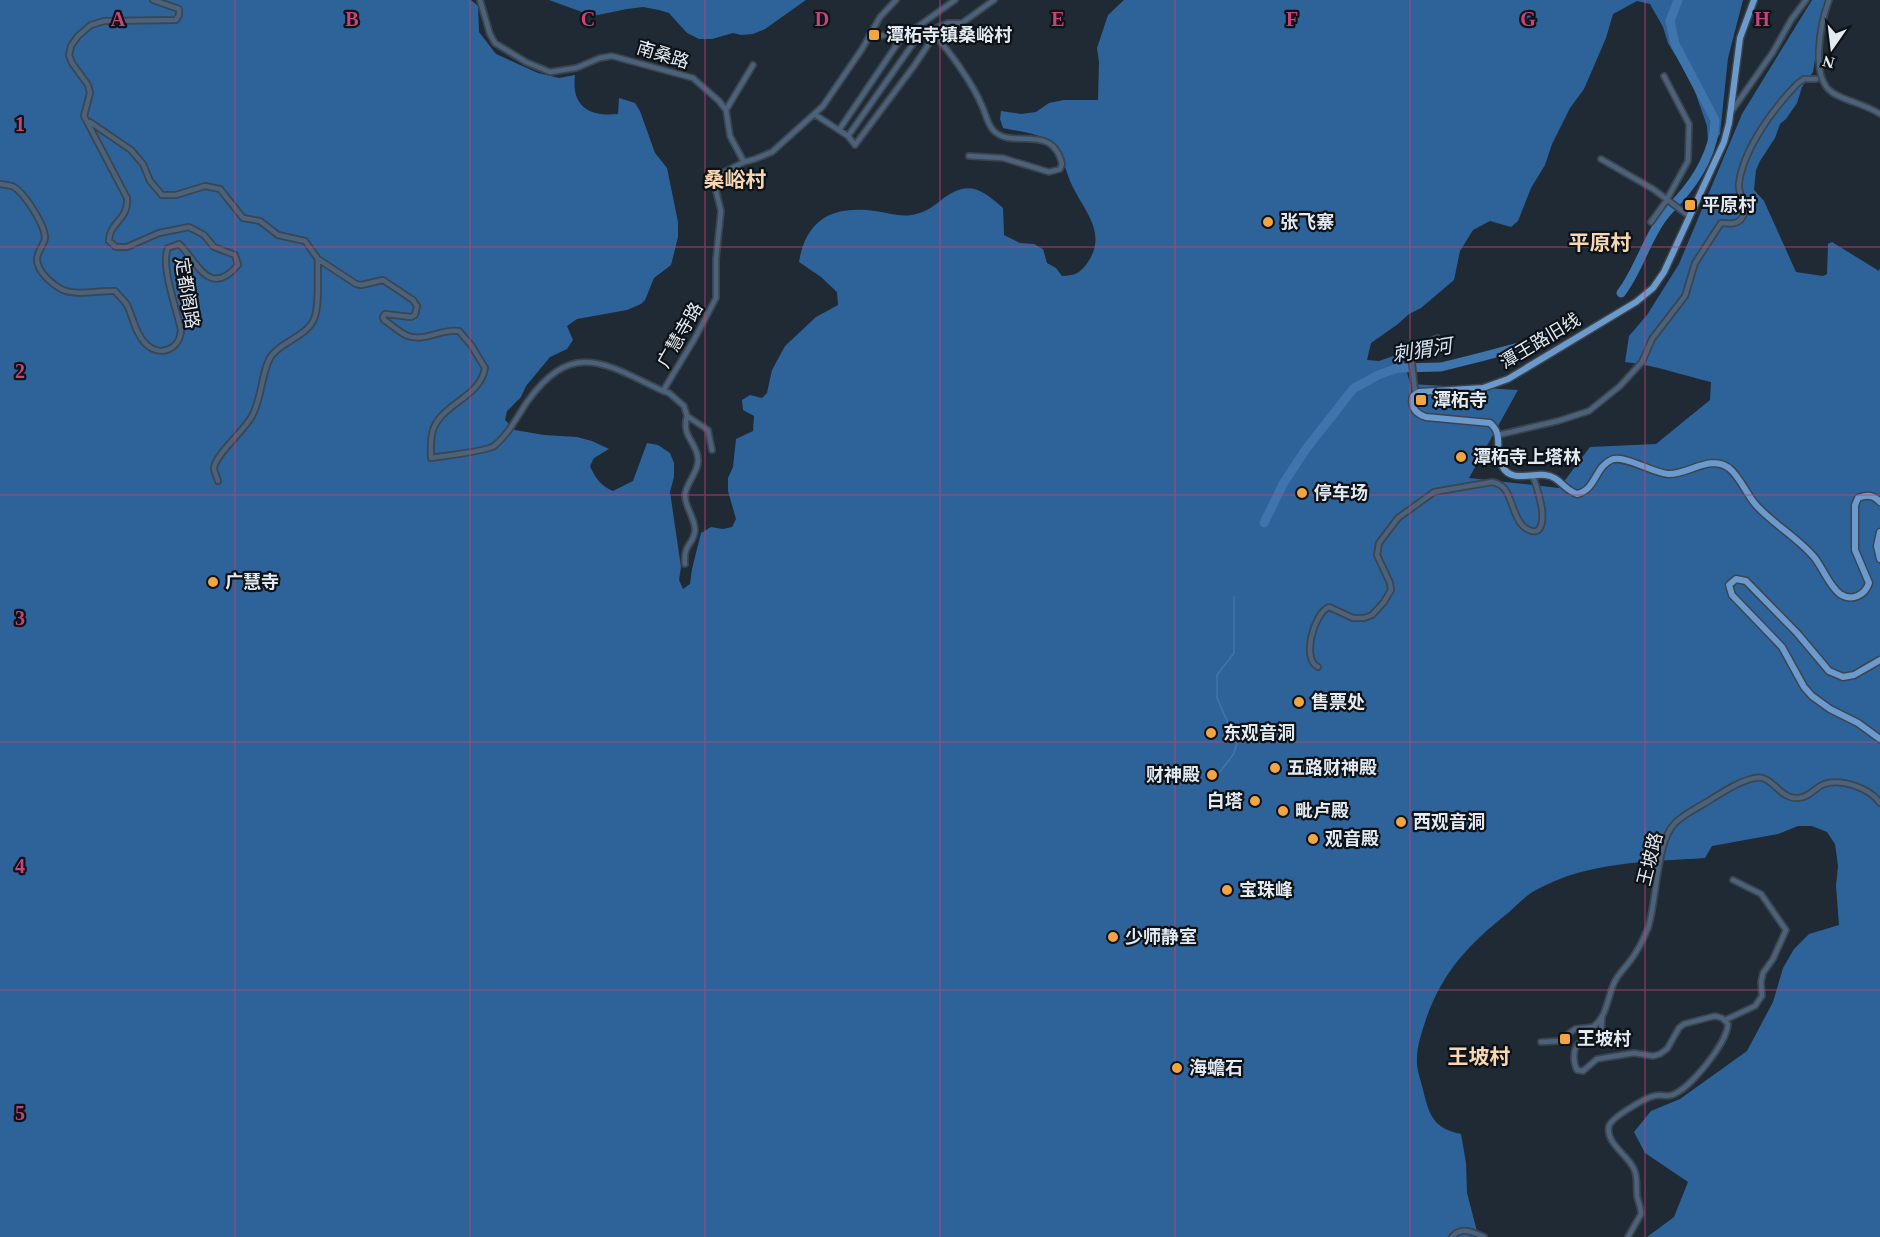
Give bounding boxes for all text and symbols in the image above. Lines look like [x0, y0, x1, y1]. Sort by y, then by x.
text: A [111, 8, 126, 30]
text: B [345, 8, 359, 30]
text: C [581, 8, 595, 30]
text: D [815, 8, 829, 30]
text: E [1051, 8, 1065, 30]
text: F [1286, 8, 1298, 30]
text: G [1520, 8, 1536, 30]
text: H [1754, 8, 1770, 30]
north arrow [1802, 18, 1862, 78]
place label: 潭柘寺镇桑峪村 [886, 25, 1012, 45]
marker: 潭柘寺镇桑峪村 [867, 28, 881, 42]
street label: 南桑路 [634, 38, 692, 72]
text: N [1820, 52, 1836, 72]
text: 1 [15, 113, 25, 135]
district label: 桑峪村 [704, 168, 767, 192]
place label: 平原村 [1702, 195, 1756, 215]
marker: 平原村 [1683, 198, 1697, 212]
place label: 张飞寨 [1280, 212, 1334, 232]
marker: 张飞寨 [1261, 215, 1275, 229]
district label: 平原村 [1569, 231, 1632, 255]
street label: 定都阁路 [171, 256, 203, 330]
street label: 广慧寺路 [653, 299, 707, 371]
street label: 潭王路旧线 [1496, 309, 1584, 373]
water label: 刺猬河 [1391, 334, 1457, 366]
text: 2 [15, 360, 25, 382]
place label: 潭柘寺 [1433, 390, 1487, 410]
marker: 潭柘寺 [1414, 393, 1428, 407]
place label: 潭柘寺上塔林 [1473, 447, 1581, 467]
marker: 潭柘寺上塔林 [1454, 450, 1468, 464]
place label: 停车场 [1314, 483, 1368, 503]
marker: 停车场 [1295, 486, 1309, 500]
place label: 广慧寺 [225, 572, 279, 592]
marker: 广慧寺 [206, 575, 220, 589]
text: 3 [15, 607, 25, 629]
place label: 售票处 [1311, 692, 1365, 712]
marker: 售票处 [1292, 695, 1306, 709]
place label: 东观音洞 [1223, 723, 1295, 743]
marker: 东观音洞 [1204, 726, 1218, 740]
place label: 五路财神殿 [1287, 758, 1377, 778]
marker: 五路财神殿 [1268, 761, 1282, 775]
place label: 财神殿 [1146, 765, 1200, 785]
marker: 财神殿 [1205, 768, 1219, 782]
place label: 白塔 [1207, 791, 1243, 811]
marker: 白塔 [1248, 794, 1262, 808]
place label: 毗卢殿 [1295, 801, 1349, 821]
marker: 毗卢殿 [1276, 804, 1290, 818]
place label: 西观音洞 [1413, 812, 1485, 832]
marker: 西观音洞 [1394, 815, 1408, 829]
place label: 观音殿 [1325, 829, 1379, 849]
street label: 王坡路 [1634, 830, 1666, 888]
marker: 观音殿 [1306, 832, 1320, 846]
text: 4 [15, 855, 25, 877]
place label: 宝珠峰 [1239, 880, 1293, 900]
marker: 宝珠峰 [1220, 883, 1234, 897]
place label: 少师静室 [1125, 927, 1197, 947]
marker: 少师静室 [1106, 930, 1120, 944]
place label: 王坡村 [1577, 1029, 1631, 1049]
marker: 王坡村 [1558, 1032, 1572, 1046]
district label: 王坡村 [1448, 1045, 1511, 1069]
place label: 海蟾石 [1189, 1058, 1243, 1078]
marker: 海蟾石 [1170, 1061, 1184, 1075]
text: 5 [15, 1102, 25, 1124]

